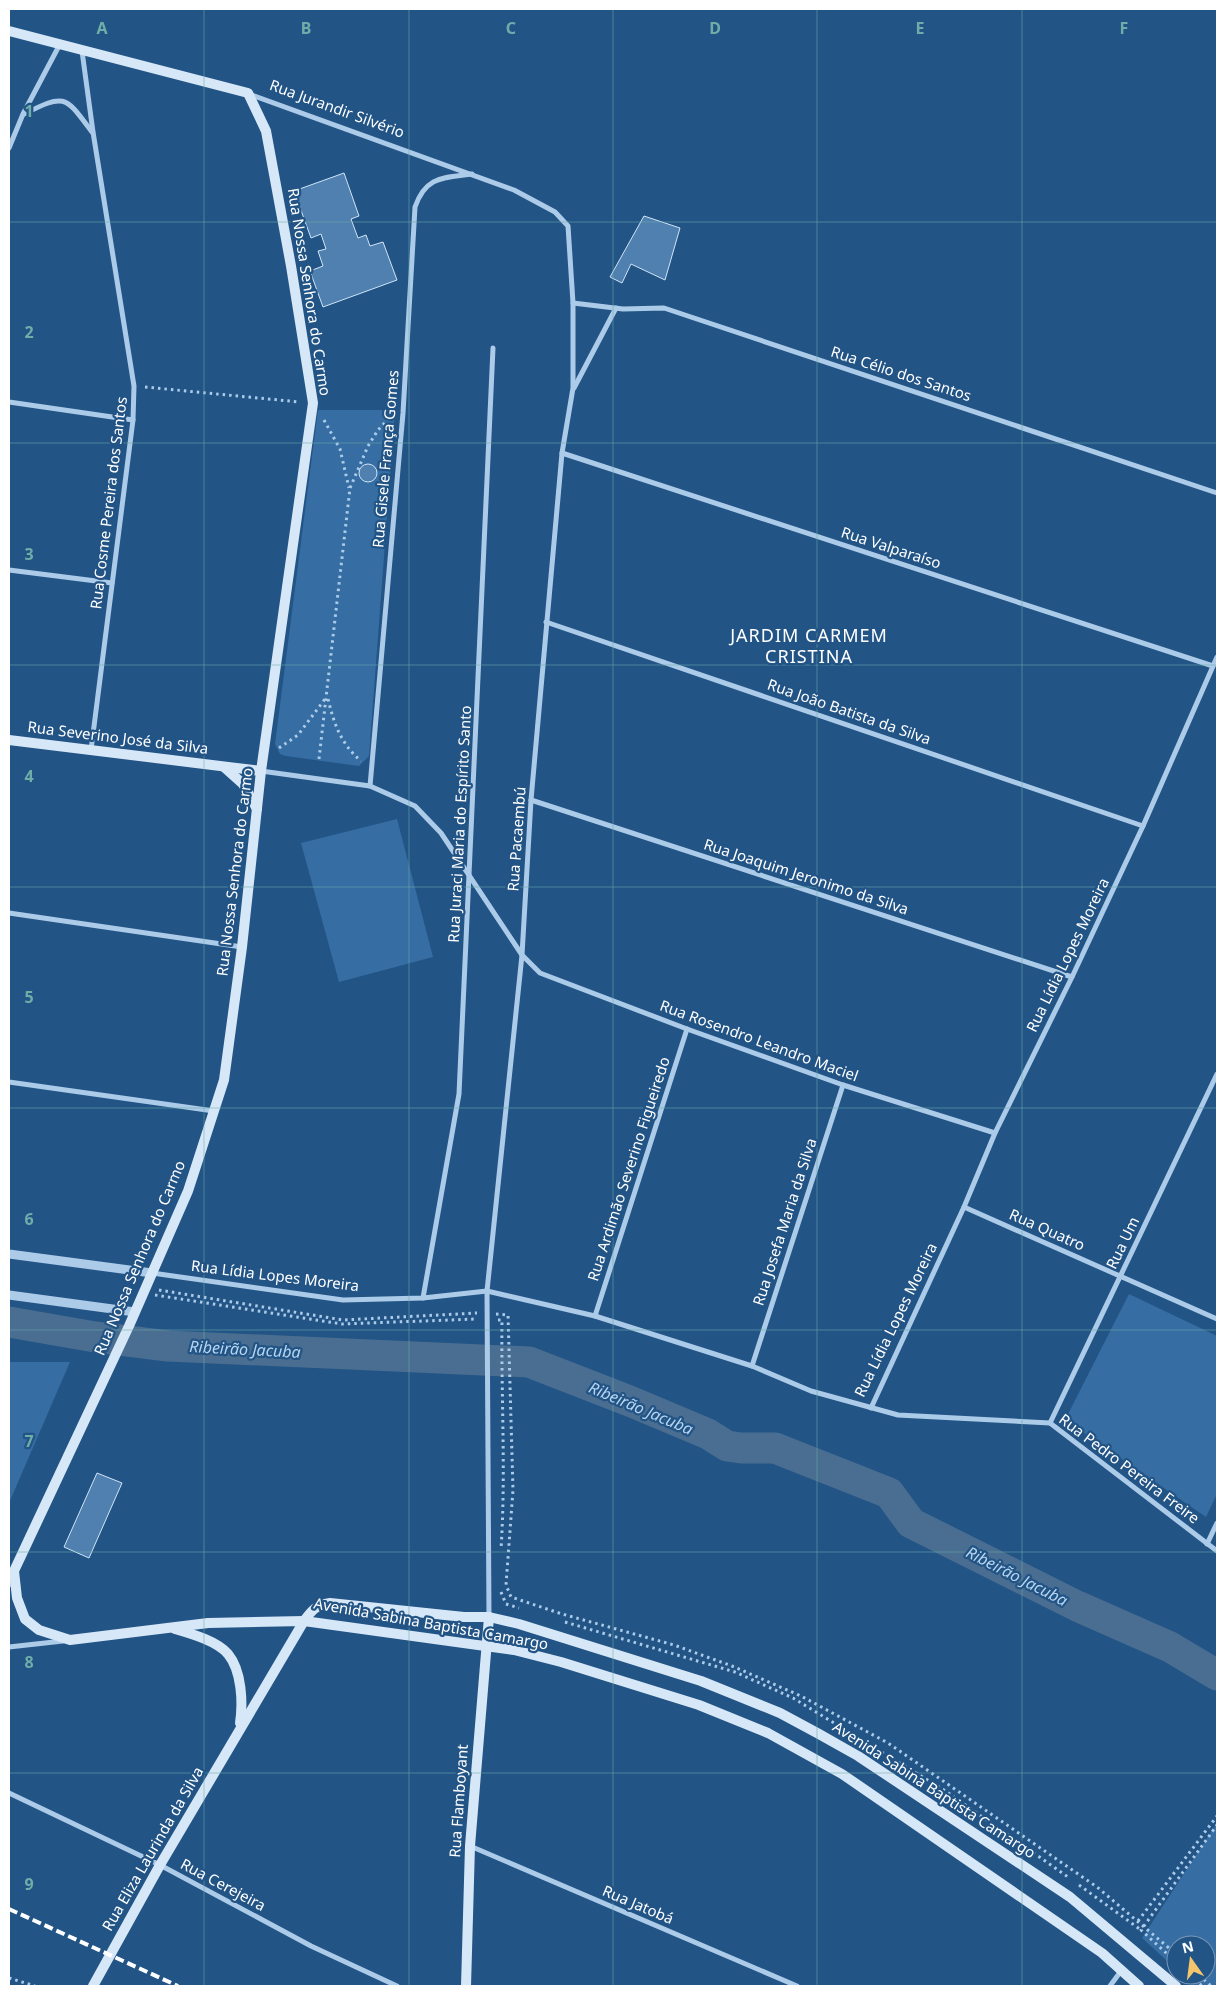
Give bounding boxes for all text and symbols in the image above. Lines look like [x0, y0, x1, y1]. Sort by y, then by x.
text: A [96, 17, 108, 39]
text: B [301, 17, 311, 39]
text: C [506, 17, 516, 39]
text: D [709, 17, 721, 39]
text: E [916, 17, 925, 39]
text: F [1120, 17, 1128, 39]
street label: Rua Jurandir Silvério [267, 74, 408, 142]
text: 1 [24, 100, 34, 122]
street label: Rua Nossa Senhora do Carmo [284, 187, 336, 397]
text: 2 [24, 321, 34, 343]
street label: Rua Célio dos Santos [829, 341, 974, 405]
street label: Rua Gisele França Gomes [367, 369, 403, 549]
street label: Rua Cosme Pereira dos Santos [85, 395, 131, 610]
street label: Rua Valparaíso [839, 521, 944, 573]
text: 3 [24, 543, 34, 565]
district label: JARDIM CARMEM CRISTINA [728, 623, 888, 668]
street label: Rua João Batista da Silva [765, 674, 934, 748]
street label: Rua Juraci Maria do Espírito Santo [443, 705, 475, 943]
street label: Rua Severino José da Silva [27, 716, 210, 758]
text: 4 [24, 765, 34, 787]
street label: Rua Nossa Senhora do Carmo [211, 766, 257, 977]
street label: Rua Pacaembú [502, 786, 530, 892]
street label: Rua Joaquim Jeronimo da Silva [701, 833, 911, 919]
street label: Rua Lídia Lopes Moreira [1021, 874, 1113, 1035]
text: 5 [24, 986, 34, 1008]
street label: Rua Rosendro Leandro Maciel [657, 995, 861, 1085]
street label: Rua Ardimão Severino Figueiredo [582, 1054, 674, 1283]
street label: Rua Josefa Maria da Silva [747, 1135, 821, 1308]
street label: Rua Nossa Senhora do Carmo [89, 1157, 189, 1358]
street label: Rua Quatro [1006, 1204, 1088, 1255]
text: 6 [24, 1208, 34, 1230]
street label: Rua Um [1101, 1213, 1143, 1272]
street label: Rua Lídia Lopes Moreira [849, 1239, 941, 1400]
street label: Rua Lídia Lopes Moreira [190, 1255, 360, 1295]
water label: Ribeirão Jacuba [189, 1335, 301, 1363]
water label: Ribeirão Jacuba [585, 1376, 697, 1440]
street label: Rua Pedro Pereira Freire [1055, 1409, 1204, 1528]
text: 7 [24, 1430, 34, 1452]
water label: Ribeirão Jacuba [962, 1541, 1072, 1611]
street label: Avenida Sabina Baptista Camargo [312, 1593, 550, 1654]
text: 8 [24, 1651, 34, 1673]
street label: Avenida Sabina Baptista Camargo [829, 1716, 1040, 1862]
street label: Rua Flamboyant [444, 1743, 472, 1858]
street label: Rua Eliza Laurinda da Silva [97, 1763, 207, 1934]
street label: Rua Cerejeira [177, 1853, 270, 1915]
text: 9 [24, 1873, 34, 1895]
street label: Rua Jatobá [600, 1880, 677, 1928]
north arrow [1166, 1935, 1216, 1985]
text: N [1180, 1936, 1196, 1957]

